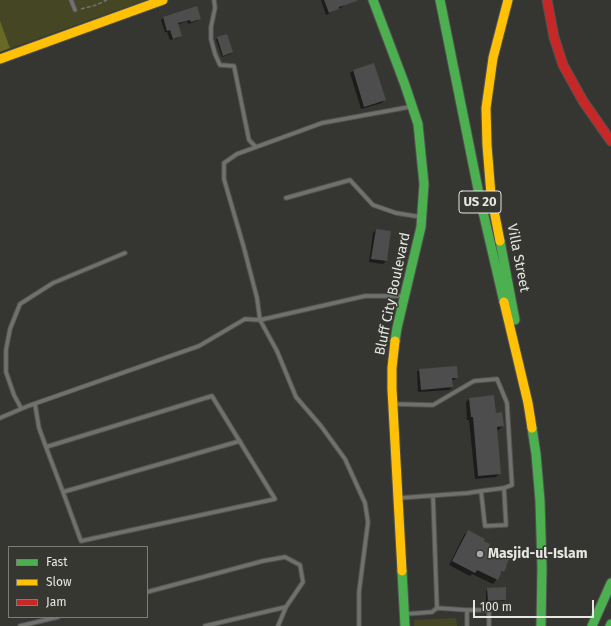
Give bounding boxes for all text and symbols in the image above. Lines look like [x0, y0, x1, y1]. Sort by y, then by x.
road number: US 20 [459, 191, 501, 213]
street label: Villa Street [503, 222, 533, 294]
street label: Bluff City Boulevard [372, 231, 414, 357]
legend [8, 546, 148, 618]
place label: Masjid-ul-Islam [488, 546, 587, 562]
marker: Masjid-ul-Islam [475, 549, 485, 559]
text: Fast [46, 555, 68, 569]
text: Slow [46, 575, 72, 589]
scale bar [475, 592, 596, 618]
text: Jam [46, 595, 66, 609]
text: 100 m [480, 600, 512, 614]

